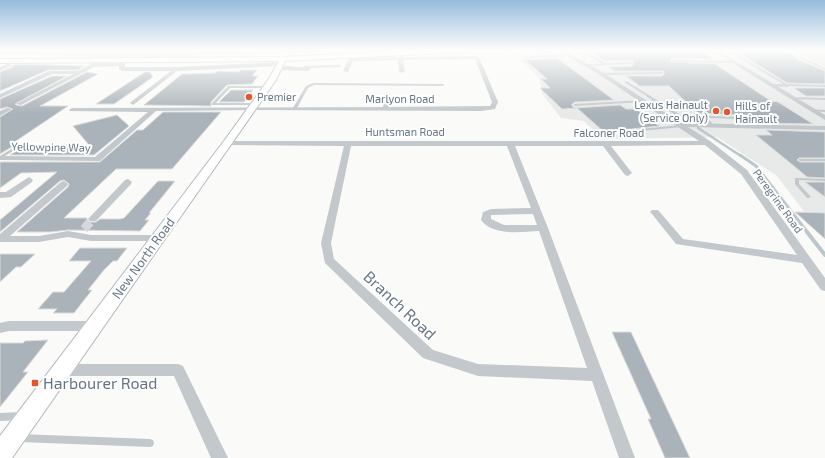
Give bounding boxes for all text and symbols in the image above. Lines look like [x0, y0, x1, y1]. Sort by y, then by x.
place label: Premier [257, 90, 297, 103]
marker: Premier [244, 92, 254, 102]
street label: Marlyon Road [365, 92, 435, 105]
place label: Lexus Hainault (Service Only) [634, 98, 708, 124]
place label: Hills of Hainault [735, 99, 777, 125]
marker: Lexus Hainault (Service Only) [711, 106, 721, 116]
marker: Hills of Hainault [722, 107, 732, 117]
street label: Huntsman Road [365, 125, 445, 138]
street label: Falconer Road [574, 126, 644, 139]
street label: Yellowpine Way [11, 139, 91, 154]
street label: Peregrine Road [751, 166, 806, 235]
street label: New North Road [108, 214, 178, 302]
street label: Branch Road [360, 266, 440, 343]
place label: Harbourer Road [43, 373, 158, 392]
marker: Harbourer Road [30, 378, 40, 388]

